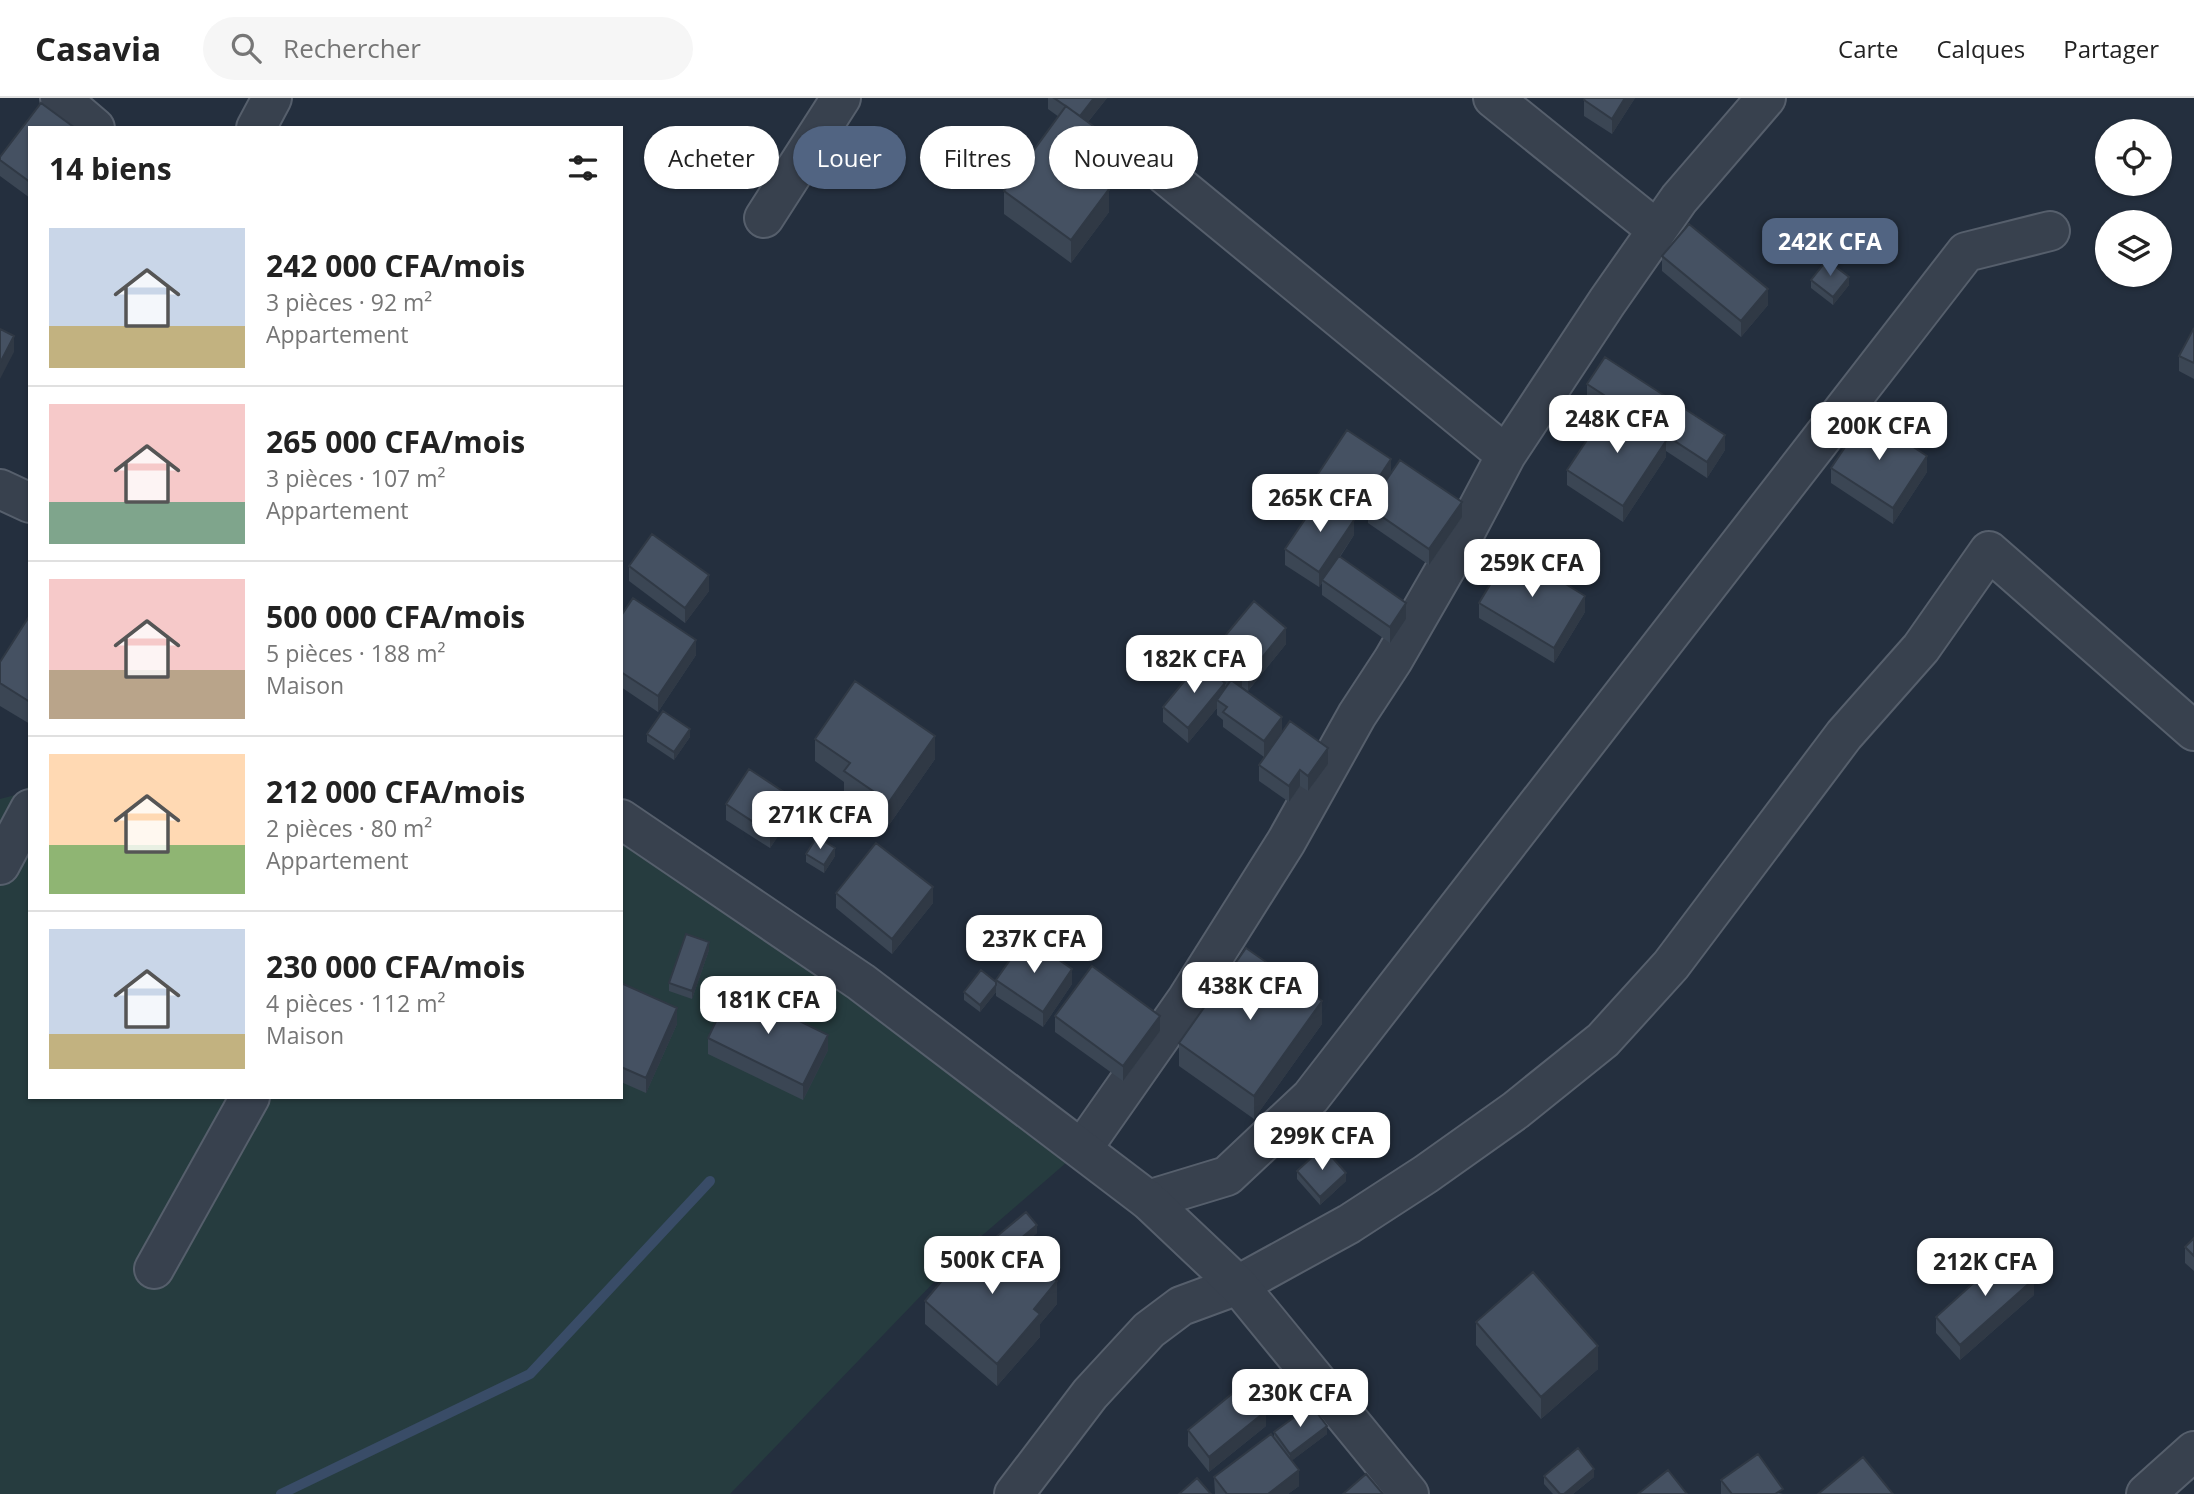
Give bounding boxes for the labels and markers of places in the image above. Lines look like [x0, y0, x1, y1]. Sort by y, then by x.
pin: 242K CFA [1758, 218, 1902, 278]
pin: 248K CFA [1545, 396, 1689, 455]
pin: 200K CFA [1807, 402, 1951, 462]
pin: 265K CFA [1248, 474, 1392, 534]
pin: 259K CFA [1460, 540, 1604, 599]
pin: 182K CFA [1122, 636, 1266, 695]
pin: 271K CFA [748, 792, 892, 851]
pin: 237K CFA [962, 916, 1106, 975]
pin: 438K CFA [1178, 962, 1322, 1022]
pin: 181K CFA [696, 976, 840, 1036]
pin: 299K CFA [1250, 1112, 1394, 1172]
pin: 500K CFA [920, 1236, 1064, 1296]
pin: 212K CFA [1913, 1238, 2057, 1298]
pin: 230K CFA [1228, 1370, 1372, 1429]

